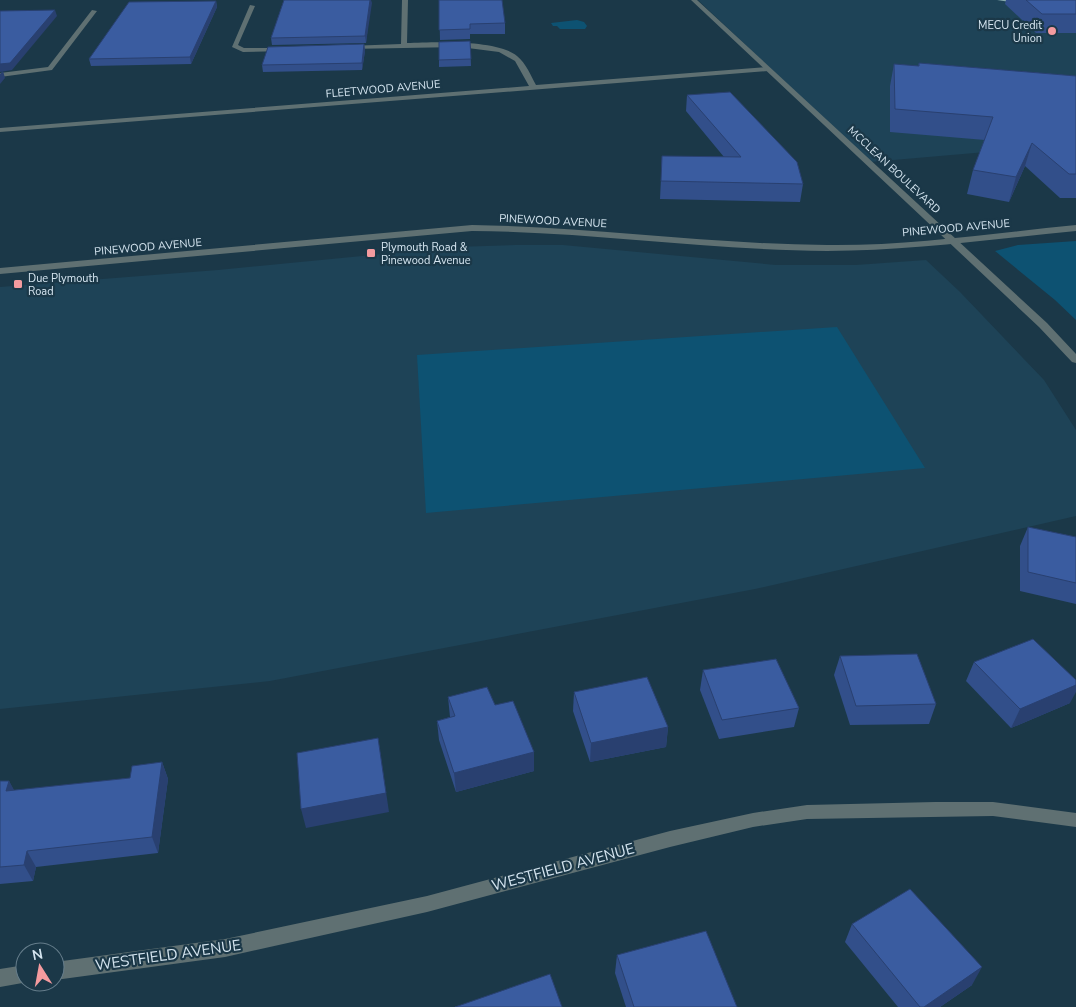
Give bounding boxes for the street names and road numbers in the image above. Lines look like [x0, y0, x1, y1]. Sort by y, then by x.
street label: FLEETWOOD AVENUE [325, 77, 441, 101]
street label: MCCLEAN BOULEVARD [844, 123, 944, 217]
street label: PINEWOOD AVENUE [499, 211, 607, 231]
street label: PINEWOOD AVENUE [902, 216, 1010, 240]
street label: PINEWOOD AVENUE [94, 235, 202, 259]
street label: WESTFIELD AVENUE [489, 838, 637, 896]
street label: WESTFIELD AVENUE [94, 935, 242, 975]

